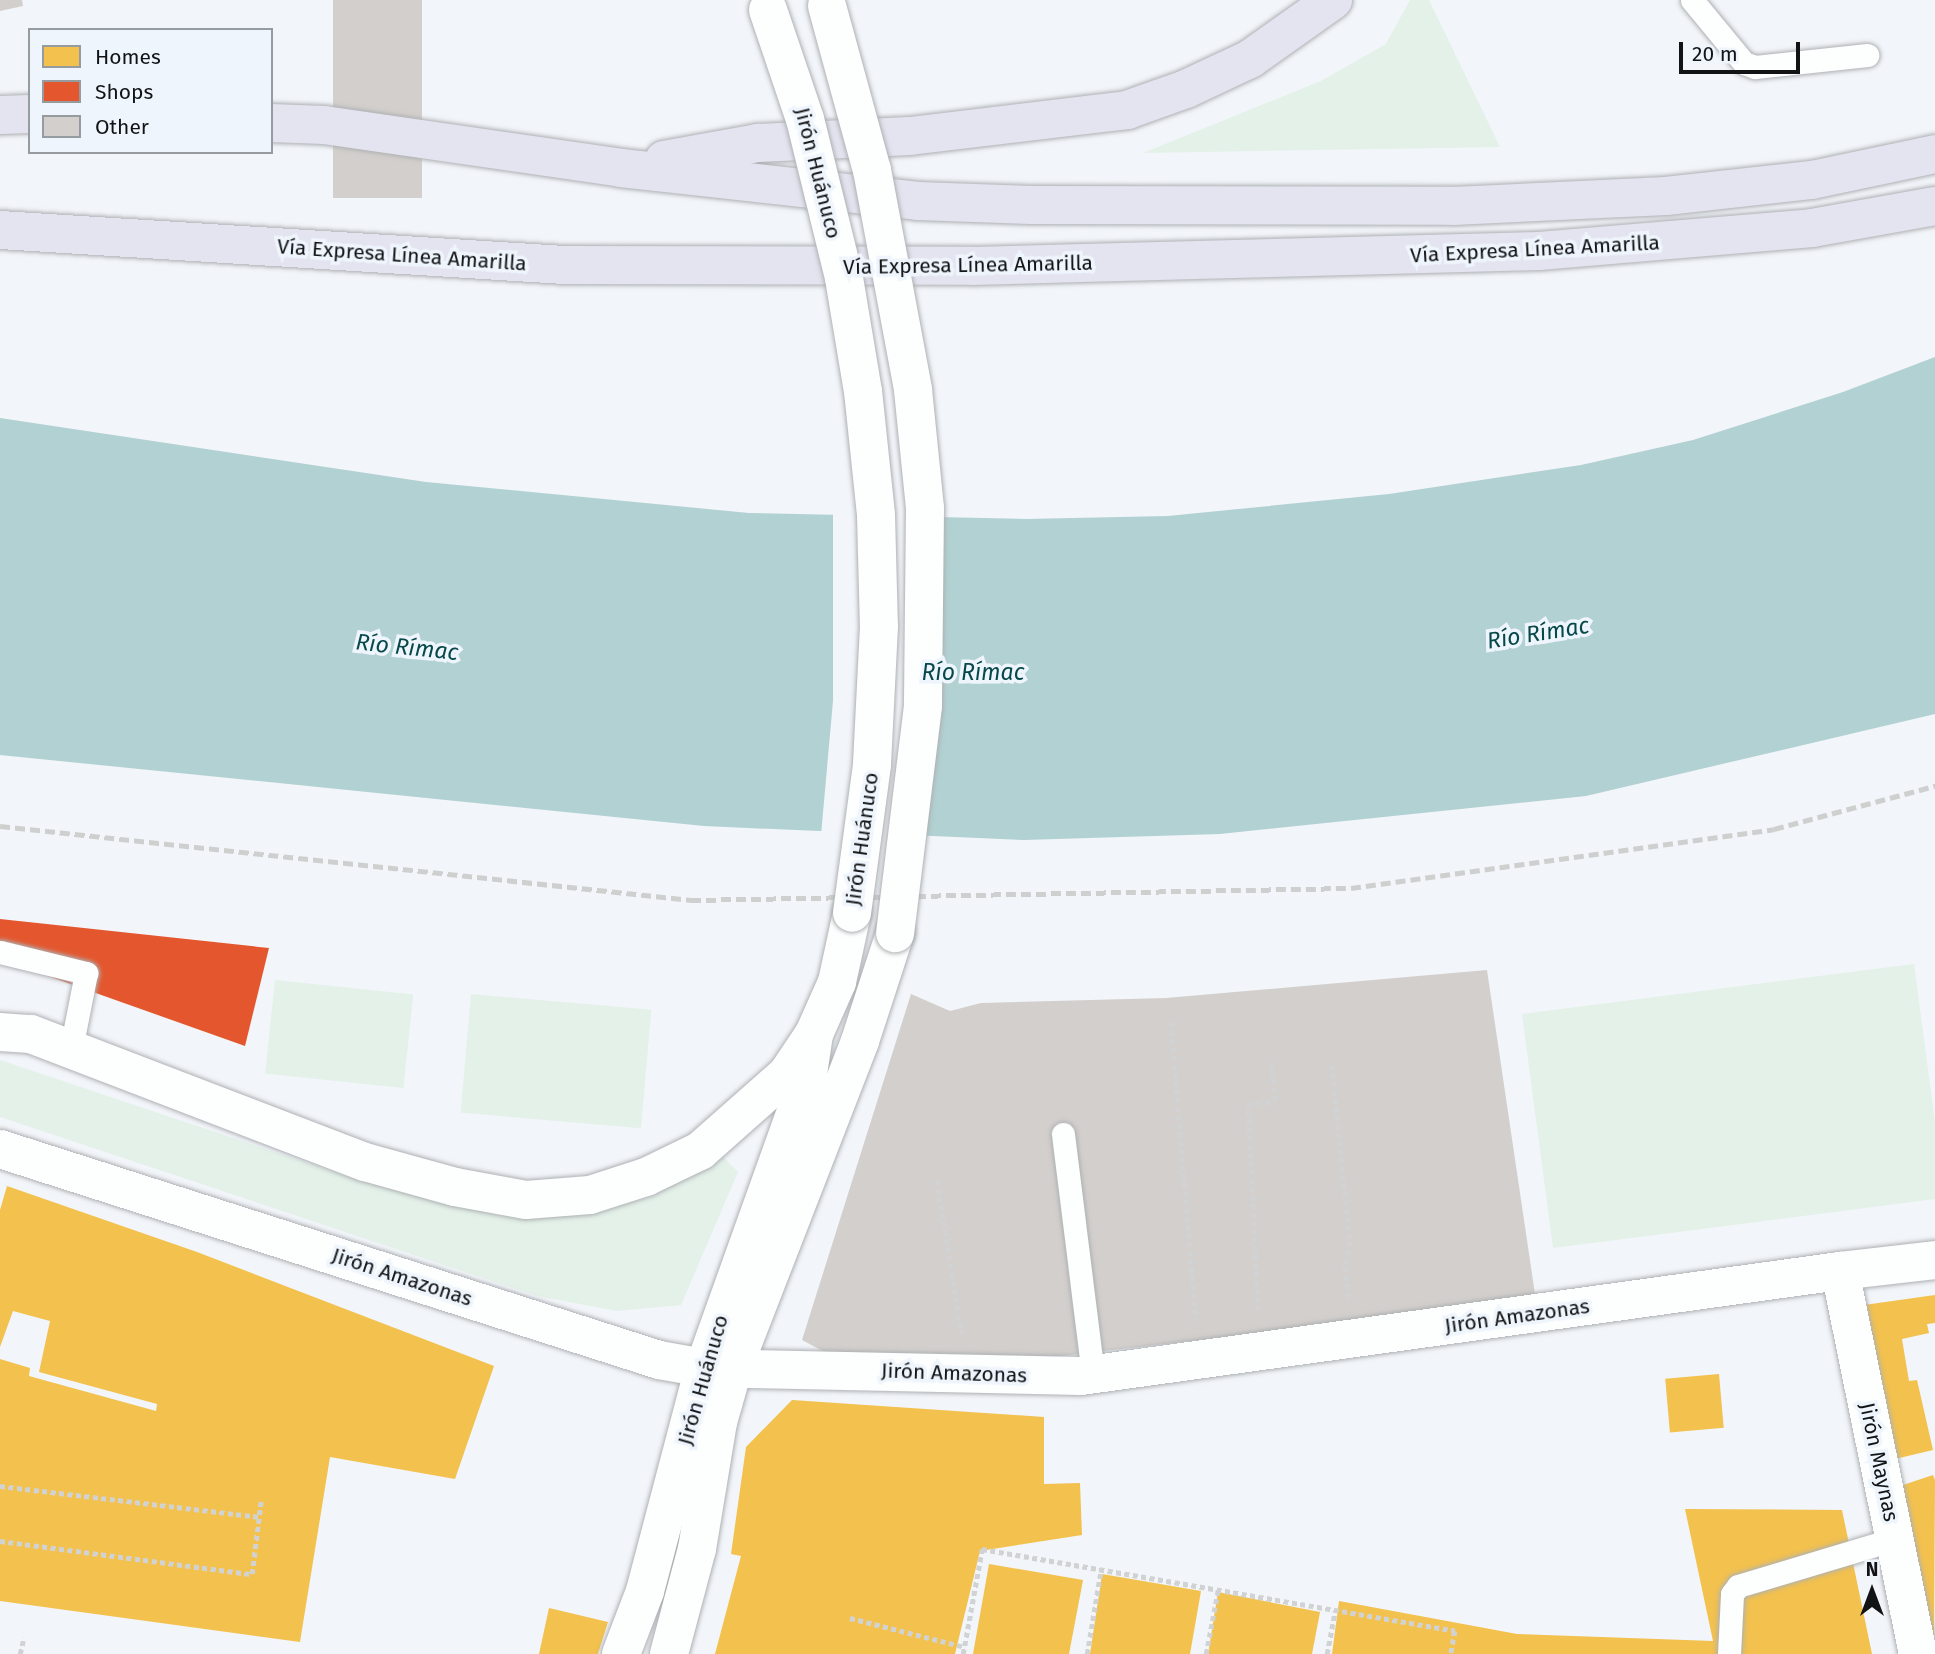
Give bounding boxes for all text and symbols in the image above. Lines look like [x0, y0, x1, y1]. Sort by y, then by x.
legend [28, 28, 273, 154]
scale bar [1683, 28, 1804, 72]
text: 20 m [1692, 41, 1738, 67]
text: Homes [95, 44, 161, 70]
text: Shops [95, 79, 153, 105]
street label: Jirón Huánuco [790, 105, 846, 241]
text: Other [95, 114, 149, 140]
street label: Vía Expresa Línea Amarilla [1410, 230, 1660, 268]
street label: Vía Expresa Línea Amarilla [276, 234, 528, 276]
street label: Vía Expresa Línea Amarilla [843, 250, 1093, 280]
water label: Río Rímac [1485, 611, 1591, 655]
water label: Río Rímac [354, 628, 460, 666]
water label: Río Rímac [921, 658, 1025, 686]
street label: Jirón Huánuco [840, 771, 884, 907]
street label: Jirón Amazonas [329, 1242, 475, 1312]
street label: Jirón Amazonas [1443, 1293, 1591, 1339]
street label: Jirón Huánuco [672, 1312, 734, 1448]
street label: Jirón Amazonas [881, 1358, 1027, 1388]
street label: Jirón Maynas [1854, 1400, 1904, 1524]
north arrow [1837, 1556, 1907, 1626]
text: N [1866, 1558, 1878, 1581]

